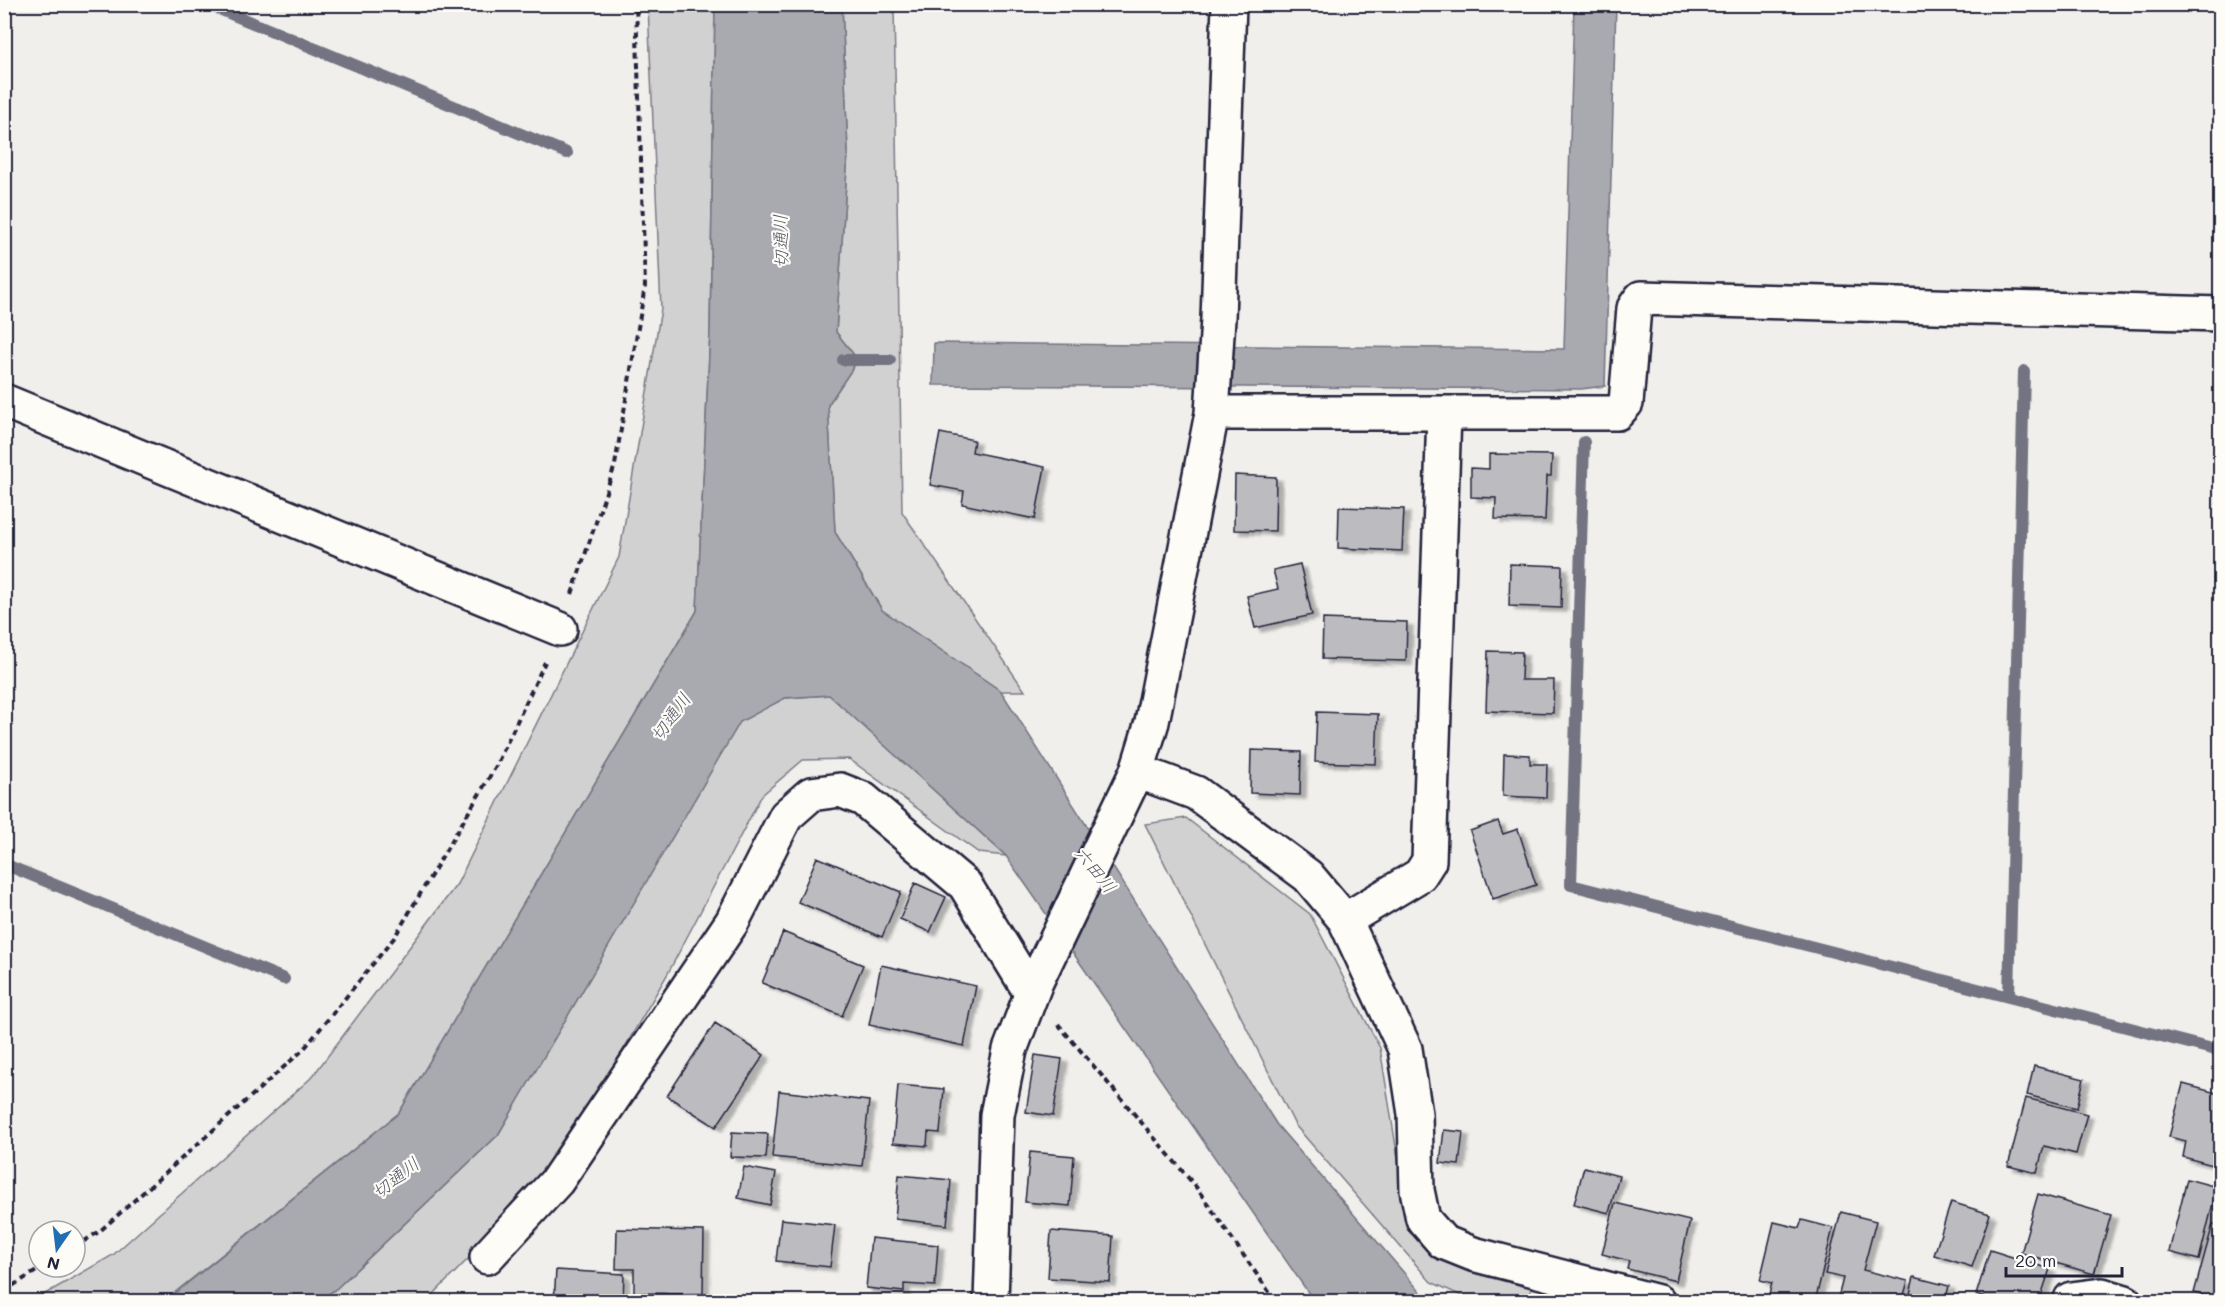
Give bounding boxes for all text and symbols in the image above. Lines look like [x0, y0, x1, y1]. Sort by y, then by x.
water label: 切通川 [768, 214, 792, 268]
water label: 切通川 [645, 688, 696, 745]
water label: 六田川 [1069, 841, 1122, 898]
water label: 切通川 [367, 1151, 424, 1203]
north arrow [27, 1219, 87, 1279]
scale bar [2006, 1240, 2122, 1278]
text: 20 m [2015, 1248, 2056, 1272]
text: N [45, 1252, 62, 1276]

